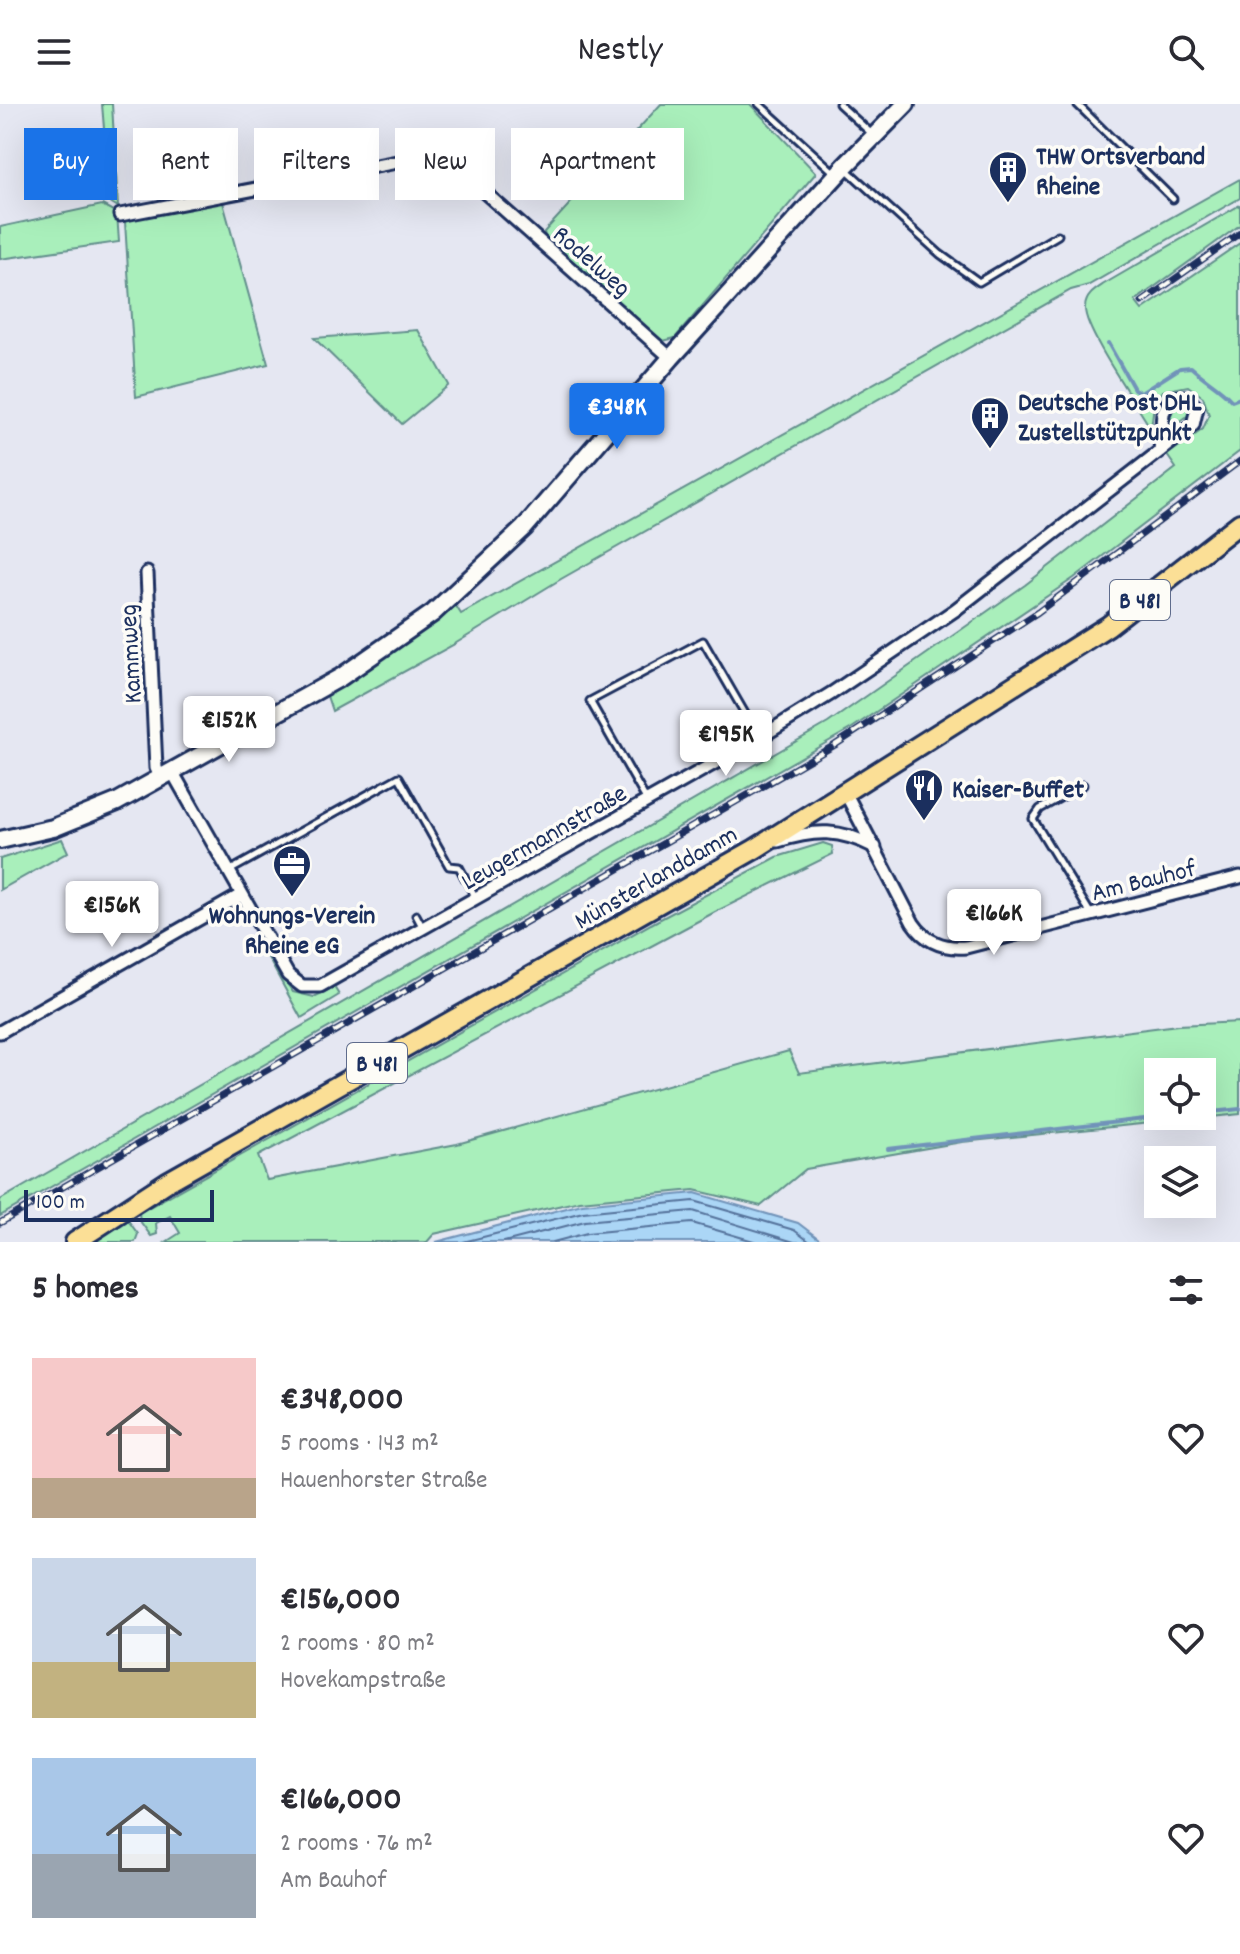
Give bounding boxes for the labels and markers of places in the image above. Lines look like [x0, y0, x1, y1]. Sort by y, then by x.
place label: THW Ortsverband Rheine [1036, 140, 1205, 207]
building icon: THW Ortsverband Rheine [987, 149, 1029, 204]
pin: €348K [561, 383, 673, 451]
place label: Deutsche Post DHL Zustellstützpunkt [1018, 386, 1202, 453]
building icon: Deutsche Post DHL Zustellstützpunkt [969, 395, 1011, 450]
pin: €152K [173, 696, 285, 764]
pin: €195K [670, 710, 782, 778]
restaurant icon: Kaiser-Buffet [903, 767, 945, 822]
place label: Kaiser-Buffet [952, 773, 1084, 810]
office icon: Wohnungs-Verein Rheine eG [271, 843, 313, 898]
pin: €156K [56, 881, 168, 949]
pin: €166K [938, 889, 1050, 957]
place label: Wohnungs-Verein Rheine eG [209, 899, 375, 966]

